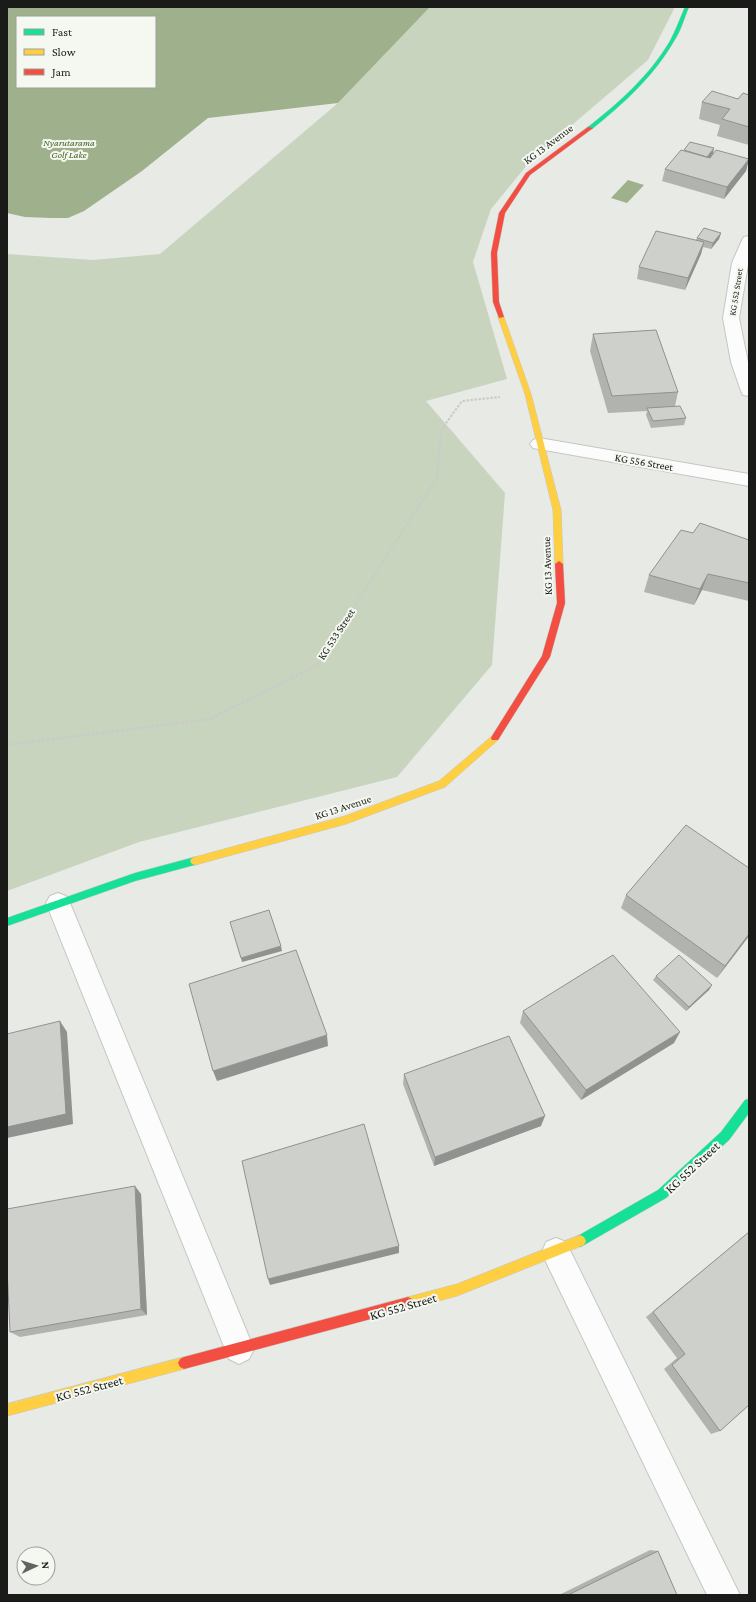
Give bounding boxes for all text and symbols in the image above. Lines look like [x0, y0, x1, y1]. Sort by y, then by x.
legend [16, 16, 156, 88]
text: Fast [52, 25, 73, 39]
text: Slow [52, 45, 76, 59]
text: Jam [51, 65, 71, 79]
street label: KG 13 Avenue [521, 121, 575, 166]
water label: Nyarutarama Golf Lake [43, 137, 95, 160]
street label: KG 552 Street [727, 267, 745, 316]
street label: KG 556 Street [614, 451, 674, 473]
street label: KG 13 Avenue [540, 536, 554, 595]
street label: KG 533 Street [315, 606, 357, 662]
street label: KG 13 Avenue [313, 792, 373, 822]
street label: KG 552 Street [662, 1138, 723, 1196]
street label: KG 552 Street [368, 1290, 439, 1323]
street label: KG 552 Street [54, 1372, 125, 1405]
north arrow [16, 1546, 56, 1586]
text: N [40, 1561, 52, 1570]

